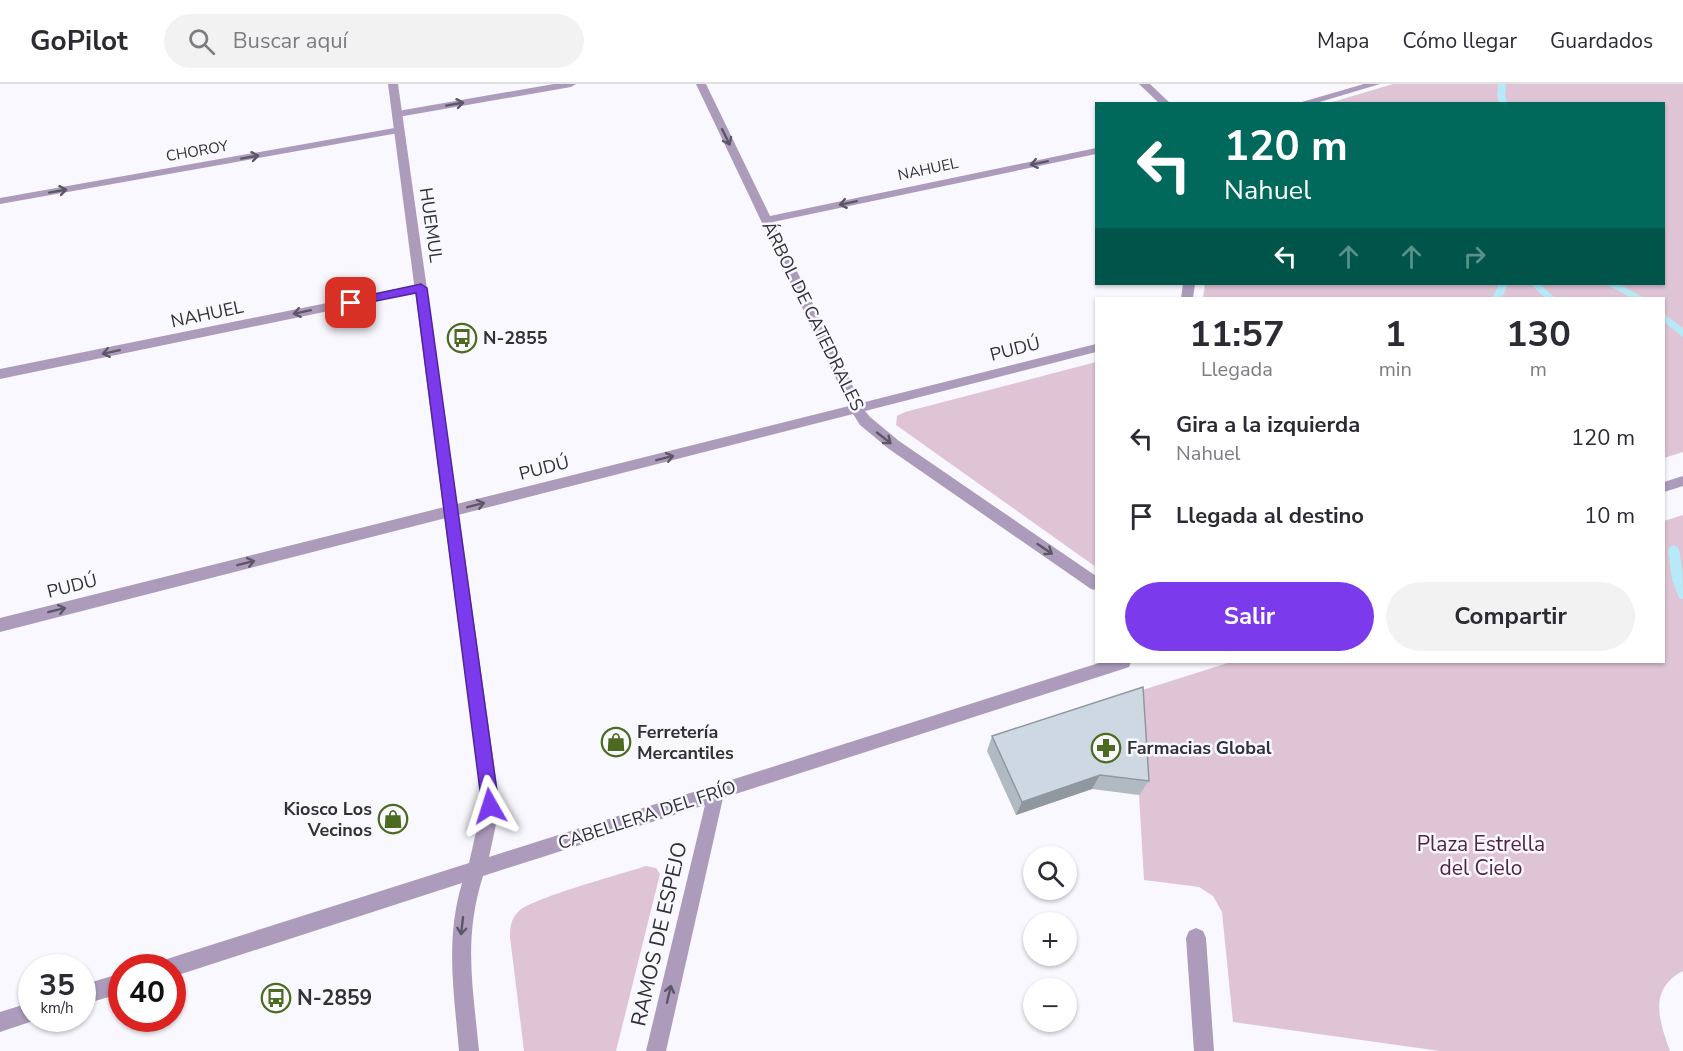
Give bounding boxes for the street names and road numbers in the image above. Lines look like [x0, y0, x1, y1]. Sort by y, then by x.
street label: CHOROY [164, 136, 231, 166]
street label: NAHUEL [896, 153, 960, 185]
street label: HUEMUL [414, 186, 448, 264]
street label: ÁRBOL DE CATEDRALES [757, 217, 869, 415]
street label: NAHUEL [169, 295, 246, 333]
street label: PUDÚ [987, 331, 1043, 367]
street label: PUDÚ [516, 450, 572, 486]
street label: PUDÚ [44, 568, 100, 604]
street label: CABELLERA DEL FRÍO [555, 775, 739, 855]
street label: RAMOS DE ESPEJO [624, 839, 694, 1029]

